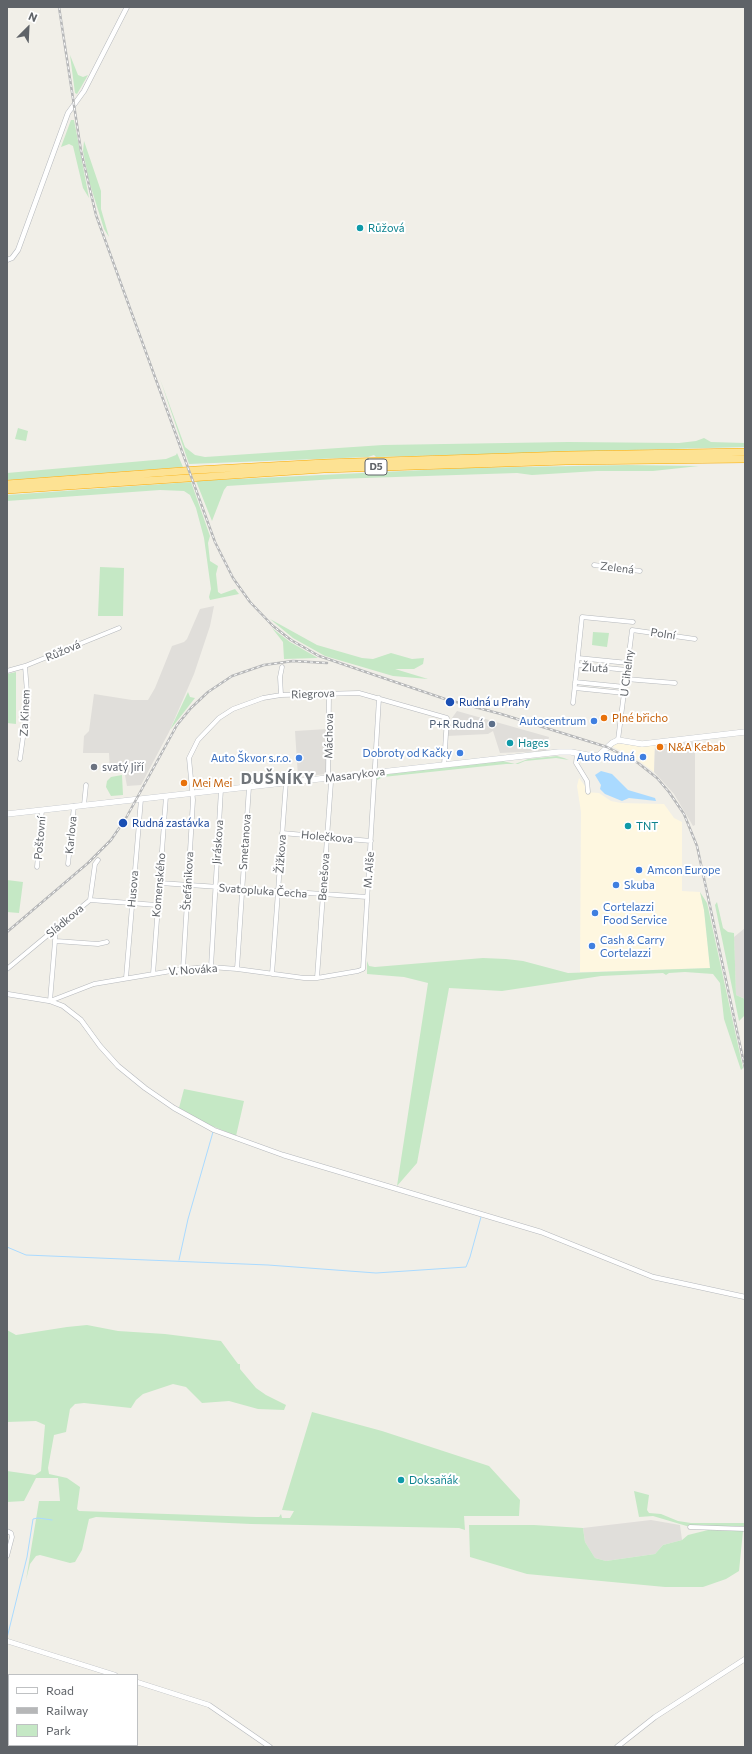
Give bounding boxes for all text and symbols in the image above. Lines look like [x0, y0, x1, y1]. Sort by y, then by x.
north arrow [8, 8, 48, 48]
text: N [27, 9, 39, 24]
place label: Růžová [368, 221, 405, 235]
marker: Růžová [355, 223, 365, 233]
road number: D5 [365, 459, 387, 475]
street label: Zelená [599, 559, 635, 577]
street label: Polní [650, 626, 676, 642]
street label: Růžová [44, 638, 82, 664]
street label: U Cihelny [618, 649, 636, 697]
street label: Žlutá [581, 661, 609, 675]
street label: Riegrova [291, 687, 335, 701]
street label: Za Kinem [17, 689, 33, 737]
place label: Rudná u Prahy [459, 695, 530, 709]
marker: Rudná u Prahy [444, 696, 456, 708]
place label: Plné břicho [612, 711, 668, 725]
street label: Máchova [322, 713, 336, 759]
marker: Plné břicho [599, 713, 609, 723]
place label: Autocentrum [519, 714, 586, 728]
marker: Autocentrum [589, 716, 599, 726]
place label: P+R Rudná [429, 717, 484, 731]
marker: P+R Rudná [487, 719, 497, 729]
place label: Hages [518, 736, 549, 750]
marker: Hages [505, 738, 515, 748]
place label: N&A Kebab [668, 740, 726, 754]
marker: N&A Kebab [655, 742, 665, 752]
place label: Dobroty od Kačky [363, 746, 452, 760]
marker: Dobroty od Kačky [455, 748, 465, 758]
place label: Auto Rudná [576, 750, 635, 764]
place label: Auto Škvor s.r.o. [211, 751, 291, 765]
marker: Auto Rudná [638, 752, 648, 762]
marker: Auto Škvor s.r.o. [294, 753, 304, 763]
place label: svatý Jiří [102, 760, 144, 774]
marker: svatý Jiří [89, 762, 99, 772]
street label: Masarykova [324, 765, 386, 785]
district label: DUŠNÍKY [241, 770, 315, 788]
place label: Mei Mei [192, 776, 232, 790]
marker: Mei Mei [179, 778, 189, 788]
street label: Smetanova [236, 814, 254, 870]
street label: Karlova [62, 815, 80, 855]
street label: Poštovní [32, 816, 48, 860]
place label: Rudná zastávka [132, 816, 210, 830]
marker: Rudná zastávka [117, 817, 129, 829]
street label: Jiráskova [210, 819, 226, 865]
place label: TNT [636, 819, 658, 833]
marker: TNT [623, 821, 633, 831]
street label: Holečkova [300, 828, 354, 846]
street label: Žižkova [273, 834, 289, 874]
street label: Štefánikova [180, 851, 196, 911]
street label: M. Alše [361, 851, 377, 889]
street label: Komenského [150, 852, 168, 918]
street label: Benešova [316, 853, 332, 901]
place label: Amcon Europe [647, 863, 720, 877]
marker: Amcon Europe [634, 865, 644, 875]
street label: Husova [125, 870, 141, 908]
place label: Skuba [624, 878, 655, 892]
marker: Skuba [611, 880, 621, 890]
street label: Svatopluka Čecha [218, 881, 308, 901]
place label: Cortelazzi Food Service [603, 900, 667, 926]
street label: Sládkova [44, 902, 86, 940]
marker: Cortelazzi Food Service [590, 908, 600, 918]
place label: Cash & Carry Cortelazzi [600, 933, 665, 959]
marker: Cash & Carry Cortelazzi [587, 941, 597, 951]
street label: V. Nováka [168, 962, 218, 978]
place label: Doksaňák [409, 1473, 458, 1487]
marker: Doksaňák [396, 1475, 406, 1485]
legend [8, 1674, 138, 1746]
text: Road [46, 1683, 74, 1697]
text: Railway [46, 1703, 88, 1717]
text: Park [46, 1723, 71, 1737]

